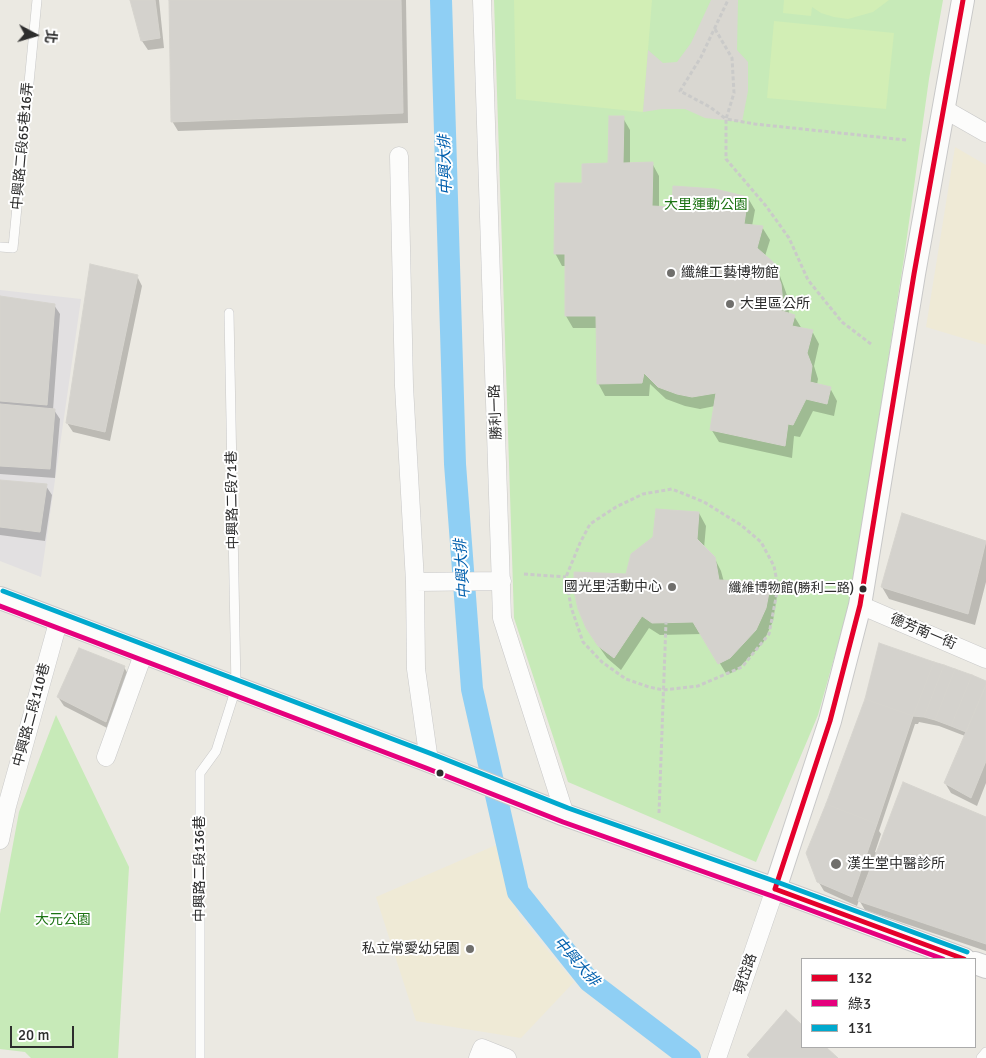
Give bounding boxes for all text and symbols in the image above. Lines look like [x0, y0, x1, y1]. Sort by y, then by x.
north arrow [10, 10, 60, 60]
text: 北 [41, 29, 60, 44]
street label: 中興路二段65巷16弄 [9, 81, 37, 211]
water label: 中興大排 [436, 135, 456, 195]
park label: 大里運動公園 [664, 197, 748, 213]
place label: 纖維工藝博物館 [681, 265, 779, 281]
marker: 纖維工藝博物館 [665, 267, 677, 279]
place label: 大里區公所 [740, 296, 810, 312]
marker: 大里區公所 [724, 298, 736, 310]
street label: 勝利一路 [487, 384, 505, 440]
street label: 中興路二段71巷 [224, 450, 242, 550]
water label: 中興大排 [452, 538, 474, 600]
place label: 國光里活動中心 [564, 579, 662, 595]
marker: 國光里活動中心 [666, 581, 678, 593]
place label: 纖維博物館(勝利二路) [728, 581, 854, 597]
marker: 纖維博物館(勝利二路) [858, 584, 868, 594]
street label: 德芳南一街 [888, 611, 958, 653]
street label: 中興路二段110巷 [10, 661, 54, 769]
unlabelled marker [435, 768, 445, 778]
street label: 中興路二段136巷 [192, 816, 208, 922]
place label: 漢生堂中醫診所 [847, 856, 945, 872]
marker: 漢生堂中醫診所 [829, 857, 843, 871]
park label: 大元公園 [35, 912, 91, 928]
water label: 中興大排 [549, 934, 603, 990]
place label: 私立常愛幼兒園 [362, 941, 460, 957]
marker: 私立常愛幼兒園 [464, 943, 476, 955]
street label: 現岱路 [731, 951, 761, 997]
legend [801, 958, 976, 1048]
text: 132 [848, 969, 872, 987]
text: 綠3 [848, 995, 871, 1013]
scale bar [12, 1016, 76, 1048]
text: 131 [848, 1019, 872, 1037]
text: 20 m [18, 1026, 49, 1044]

